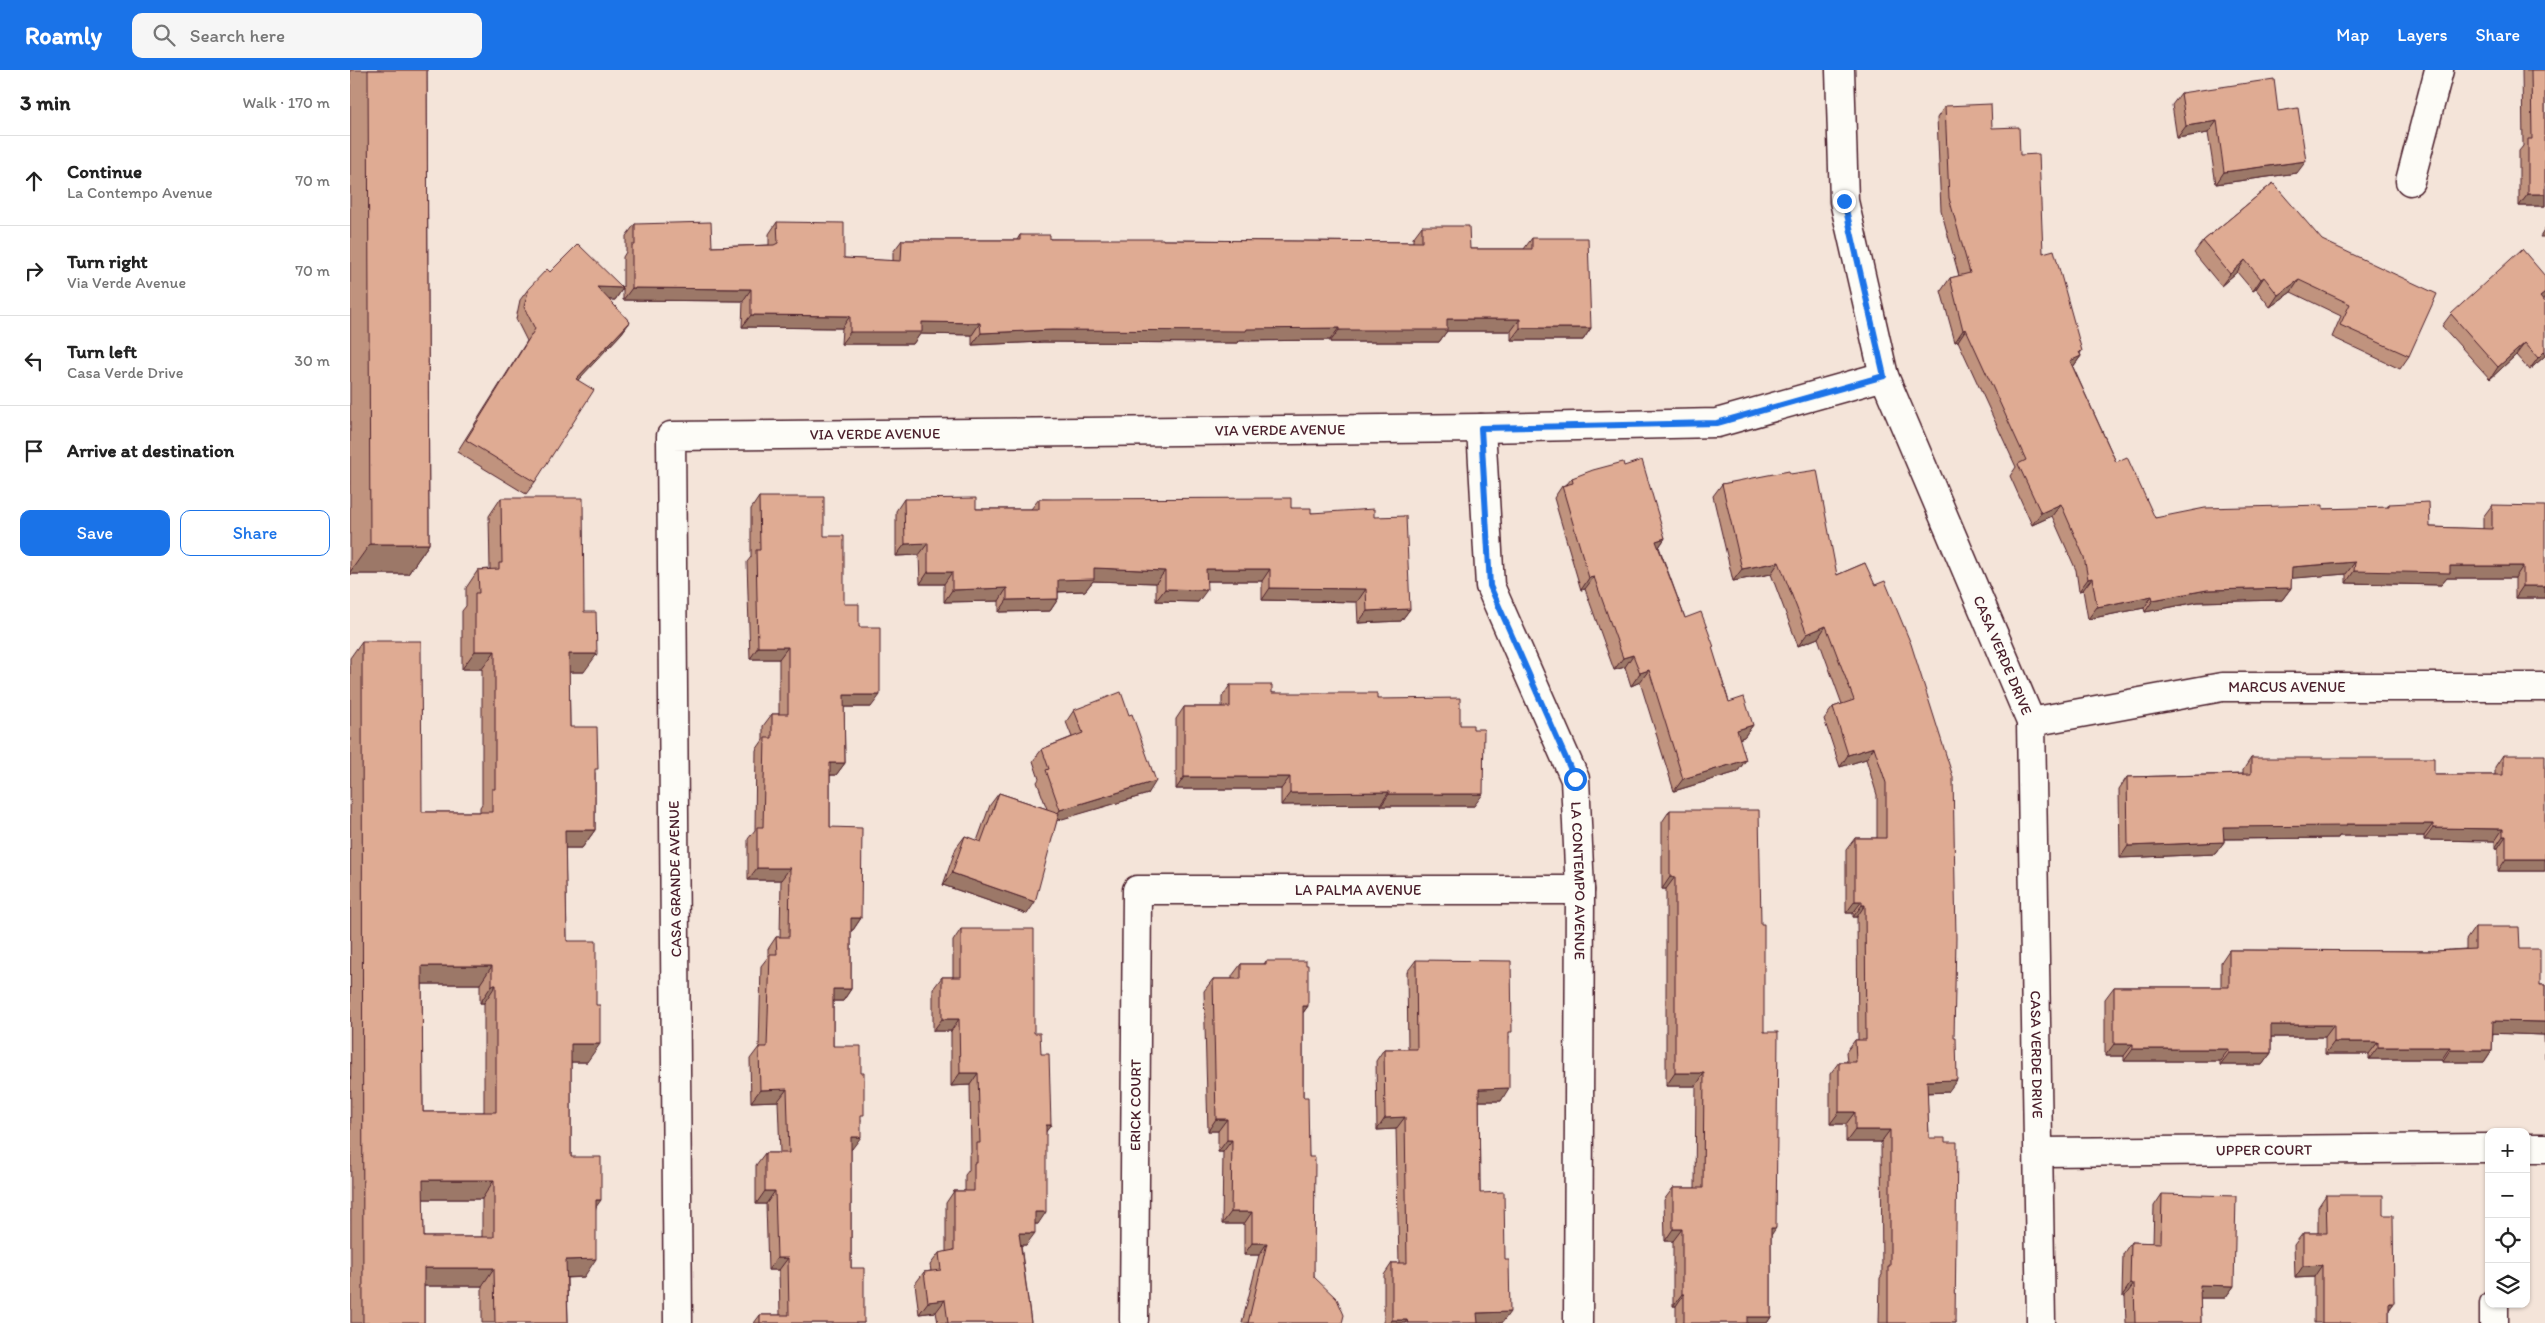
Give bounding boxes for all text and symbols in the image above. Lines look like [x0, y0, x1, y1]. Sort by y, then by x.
search box [132, 13, 482, 58]
text: Roamly [25, 21, 102, 50]
icon: search [150, 21, 178, 49]
text: Search here [190, 24, 285, 47]
text: Map [2336, 24, 2369, 46]
text: Layers [2397, 24, 2447, 46]
text: Share [2475, 24, 2520, 46]
text: 3 min [20, 90, 70, 115]
text: Walk · 170 m [243, 93, 330, 112]
text: Continue [67, 160, 142, 183]
icon: ahead [20, 167, 48, 195]
text: 70 m [295, 171, 330, 190]
text: La Contempo Avenue [67, 183, 213, 202]
route end [1833, 190, 1856, 213]
text: Turn right [67, 250, 148, 273]
icon: right [20, 257, 48, 285]
text: 70 m [295, 261, 330, 280]
text: Via Verde Avenue [67, 273, 186, 292]
text: Turn left [67, 340, 137, 363]
icon: left [20, 347, 48, 375]
text: 30 m [294, 351, 330, 370]
text: Casa Verde Drive [67, 363, 183, 382]
street label: VIA VERDE AVENUE [1214, 420, 1345, 440]
street label: VIA VERDE AVENUE [810, 424, 940, 444]
icon: arrive [20, 437, 48, 465]
text: Arrive at destination [67, 439, 234, 462]
button: Save [20, 510, 170, 556]
button: Share [180, 510, 330, 556]
street label: CASA VERDE DRIVE [1969, 593, 2036, 718]
street label: MARCUS AVENUE [2228, 678, 2345, 696]
route start [1564, 768, 1587, 791]
street label: CASA GRANDE AVENUE [665, 801, 685, 957]
street label: LA CONTEMPO AVENUE [1567, 801, 1589, 960]
street label: LA PALMA AVENUE [1295, 881, 1421, 899]
street label: CASA VERDE DRIVE [2026, 990, 2047, 1119]
street label: ERICK COURT [1126, 1058, 1145, 1151]
map controls [2485, 1128, 2530, 1308]
button: + [2485, 1128, 2530, 1173]
street label: UPPER COURT [2216, 1141, 2313, 1159]
button: − [2485, 1173, 2530, 1218]
button: locate [2485, 1218, 2530, 1263]
button: layers [2485, 1263, 2530, 1308]

